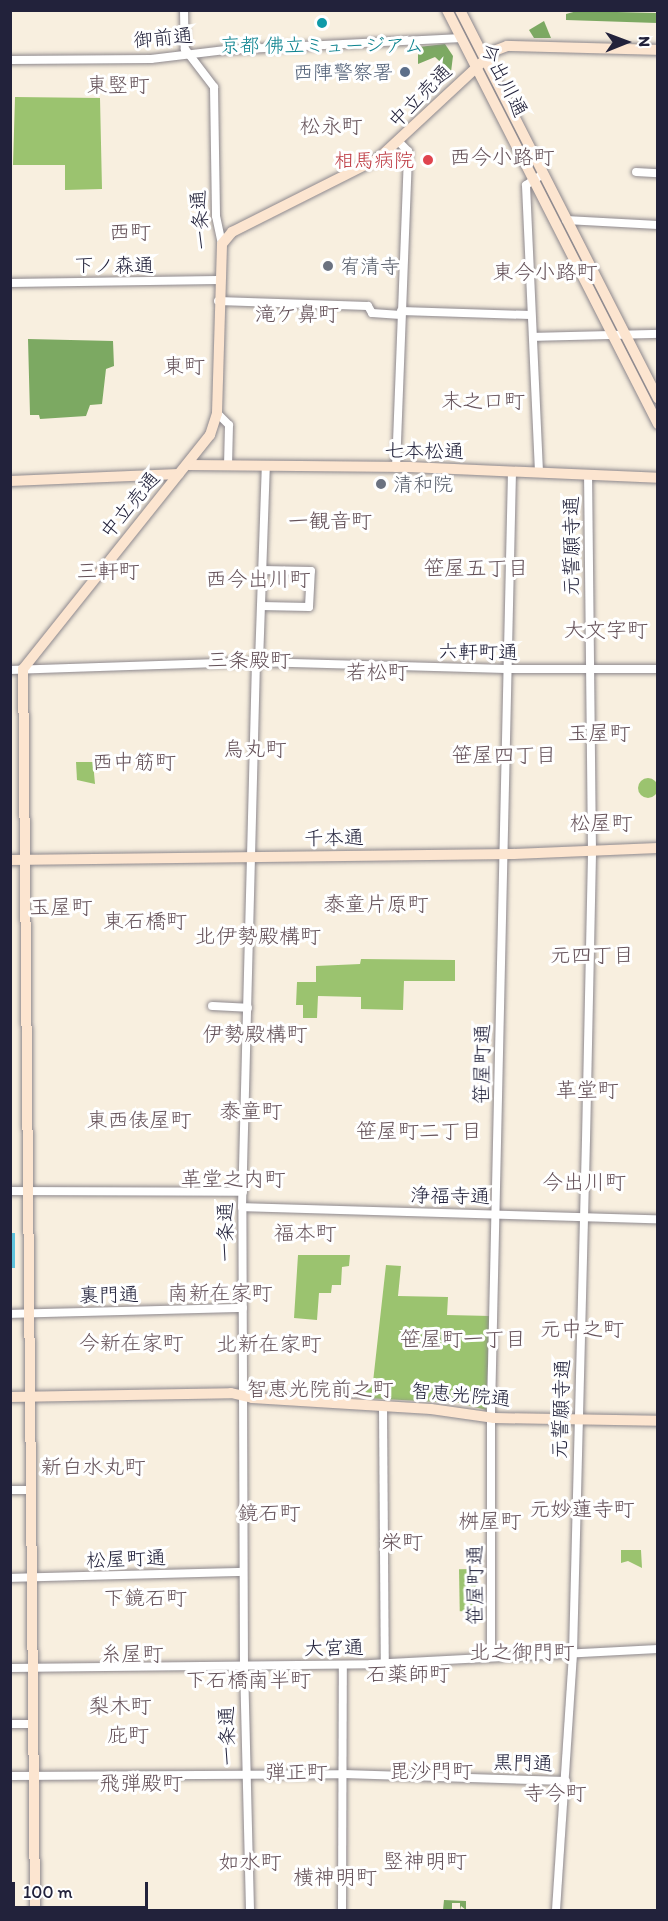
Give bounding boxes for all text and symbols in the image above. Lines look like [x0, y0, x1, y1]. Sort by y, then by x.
north arrow [596, 12, 656, 72]
marker: 京都 佛立ミュージアム [315, 16, 329, 30]
street label: 御前通 [132, 23, 194, 53]
place label: 京都 佛立ミュージアム [220, 33, 424, 57]
text: N [635, 36, 654, 47]
street label: 今出川通 [475, 39, 533, 121]
street label: 中立売通 [383, 59, 457, 133]
place label: 西陣警察署 [293, 60, 393, 84]
marker: 西陣警察署 [398, 65, 412, 79]
district label: 東竪町 [87, 72, 149, 98]
district label: 松永町 [300, 113, 362, 139]
district label: 西今小路町 [450, 144, 554, 170]
place label: 相馬病院 [334, 148, 414, 172]
marker: 相馬病院 [419, 151, 437, 169]
street label: 一条通 [186, 189, 214, 251]
district label: 西町 [109, 219, 151, 245]
street label: 下ノ森通 [74, 253, 154, 277]
place label: 宥清寺 [340, 254, 400, 278]
marker: 宥清寺 [321, 259, 335, 273]
district label: 東今小路町 [493, 259, 597, 285]
district label: 滝ケ鼻町 [255, 301, 339, 327]
district label: 東町 [163, 353, 205, 379]
district label: 末之口町 [441, 388, 525, 414]
street label: 七本松通 [384, 438, 464, 464]
street label: 中立売通 [95, 467, 165, 543]
place label: 清和院 [393, 472, 453, 496]
marker: 清和院 [374, 477, 388, 491]
street label: 元誓願寺通 [559, 496, 583, 596]
district label: 一観音町 [288, 508, 372, 534]
district label: 笹屋五丁目 [424, 555, 528, 581]
district label: 三軒町 [77, 558, 139, 584]
district label: 西今出川町 [206, 566, 310, 592]
district label: 大文字町 [564, 617, 648, 643]
street label: 六軒町通 [438, 639, 518, 665]
district label: 三条殿町 [207, 647, 291, 673]
district label: 若松町 [346, 659, 408, 685]
district label: 玉屋町 [568, 720, 630, 746]
district label: 烏丸町 [224, 736, 286, 762]
district label: 笹屋四丁目 [452, 742, 556, 768]
district label: 西中筋町 [92, 749, 176, 775]
district label: 松屋町 [570, 810, 632, 836]
street label: 千本通 [304, 825, 364, 851]
district label: 泰童片原町 [324, 891, 428, 917]
district label: 玉屋町 [30, 894, 92, 920]
district label: 東石橋町 [103, 908, 187, 934]
district label: 北伊勢殿構町 [195, 923, 321, 949]
district label: 元四丁目 [550, 942, 634, 968]
district label: 伊勢殿構町 [203, 1021, 307, 1047]
street label: 笹屋町通 [469, 1024, 495, 1104]
district label: 革堂町 [556, 1077, 618, 1103]
district label: 泰童町 [220, 1098, 282, 1124]
district label: 東西俵屋町 [87, 1107, 191, 1133]
district label: 笹屋町二丁目 [356, 1118, 482, 1144]
district label: 革堂之内町 [181, 1166, 285, 1192]
district label: 今出川町 [542, 1169, 626, 1195]
street label: 浄福寺通 [410, 1183, 490, 1209]
street label: 一条通 [213, 1202, 237, 1262]
district label: 福本町 [274, 1220, 336, 1246]
district label: 南新在家町 [168, 1280, 272, 1306]
street label: 裏門通 [79, 1282, 139, 1308]
district label: 元中之町 [540, 1316, 624, 1342]
district label: 笹屋町一丁目 [400, 1326, 526, 1352]
district label: 今新在家町 [79, 1330, 183, 1356]
district label: 北新在家町 [217, 1331, 321, 1357]
street label: 元誓願寺通 [547, 1359, 575, 1459]
district label: 智恵光院前之町 [247, 1376, 393, 1402]
street label: 智恵光院通 [410, 1379, 512, 1411]
district label: 新白水丸町 [41, 1454, 145, 1480]
district label: 元妙蓮寺町 [530, 1496, 634, 1522]
district label: 鏡石町 [238, 1500, 300, 1526]
district label: 桝屋町 [459, 1508, 521, 1534]
district label: 栄町 [381, 1529, 423, 1555]
street label: 笹屋町通 [463, 1545, 487, 1625]
street label: 松屋町通 [86, 1546, 166, 1572]
district label: 下鏡石町 [103, 1585, 187, 1611]
street label: 大宮通 [304, 1635, 364, 1661]
district label: 北之御門町 [470, 1639, 574, 1665]
district label: 糸屋町 [101, 1641, 163, 1667]
district label: 石薬師町 [366, 1661, 450, 1687]
district label: 下石橋南半町 [185, 1667, 311, 1693]
district label: 梨木町 [89, 1693, 151, 1719]
street label: 一条通 [214, 1706, 240, 1766]
district label: 庇町 [107, 1722, 149, 1748]
street label: 黒門通 [493, 1750, 553, 1776]
district label: 毘沙門町 [389, 1758, 473, 1784]
district label: 弾正町 [265, 1759, 327, 1785]
district label: 飛弾殿町 [99, 1770, 183, 1796]
district label: 寺今町 [524, 1780, 586, 1806]
district label: 竪神明町 [383, 1848, 467, 1874]
district label: 如水町 [219, 1849, 281, 1875]
district label: 横神明町 [293, 1864, 377, 1890]
scale bar [15, 1870, 152, 1908]
text: 100 m [23, 1881, 73, 1903]

